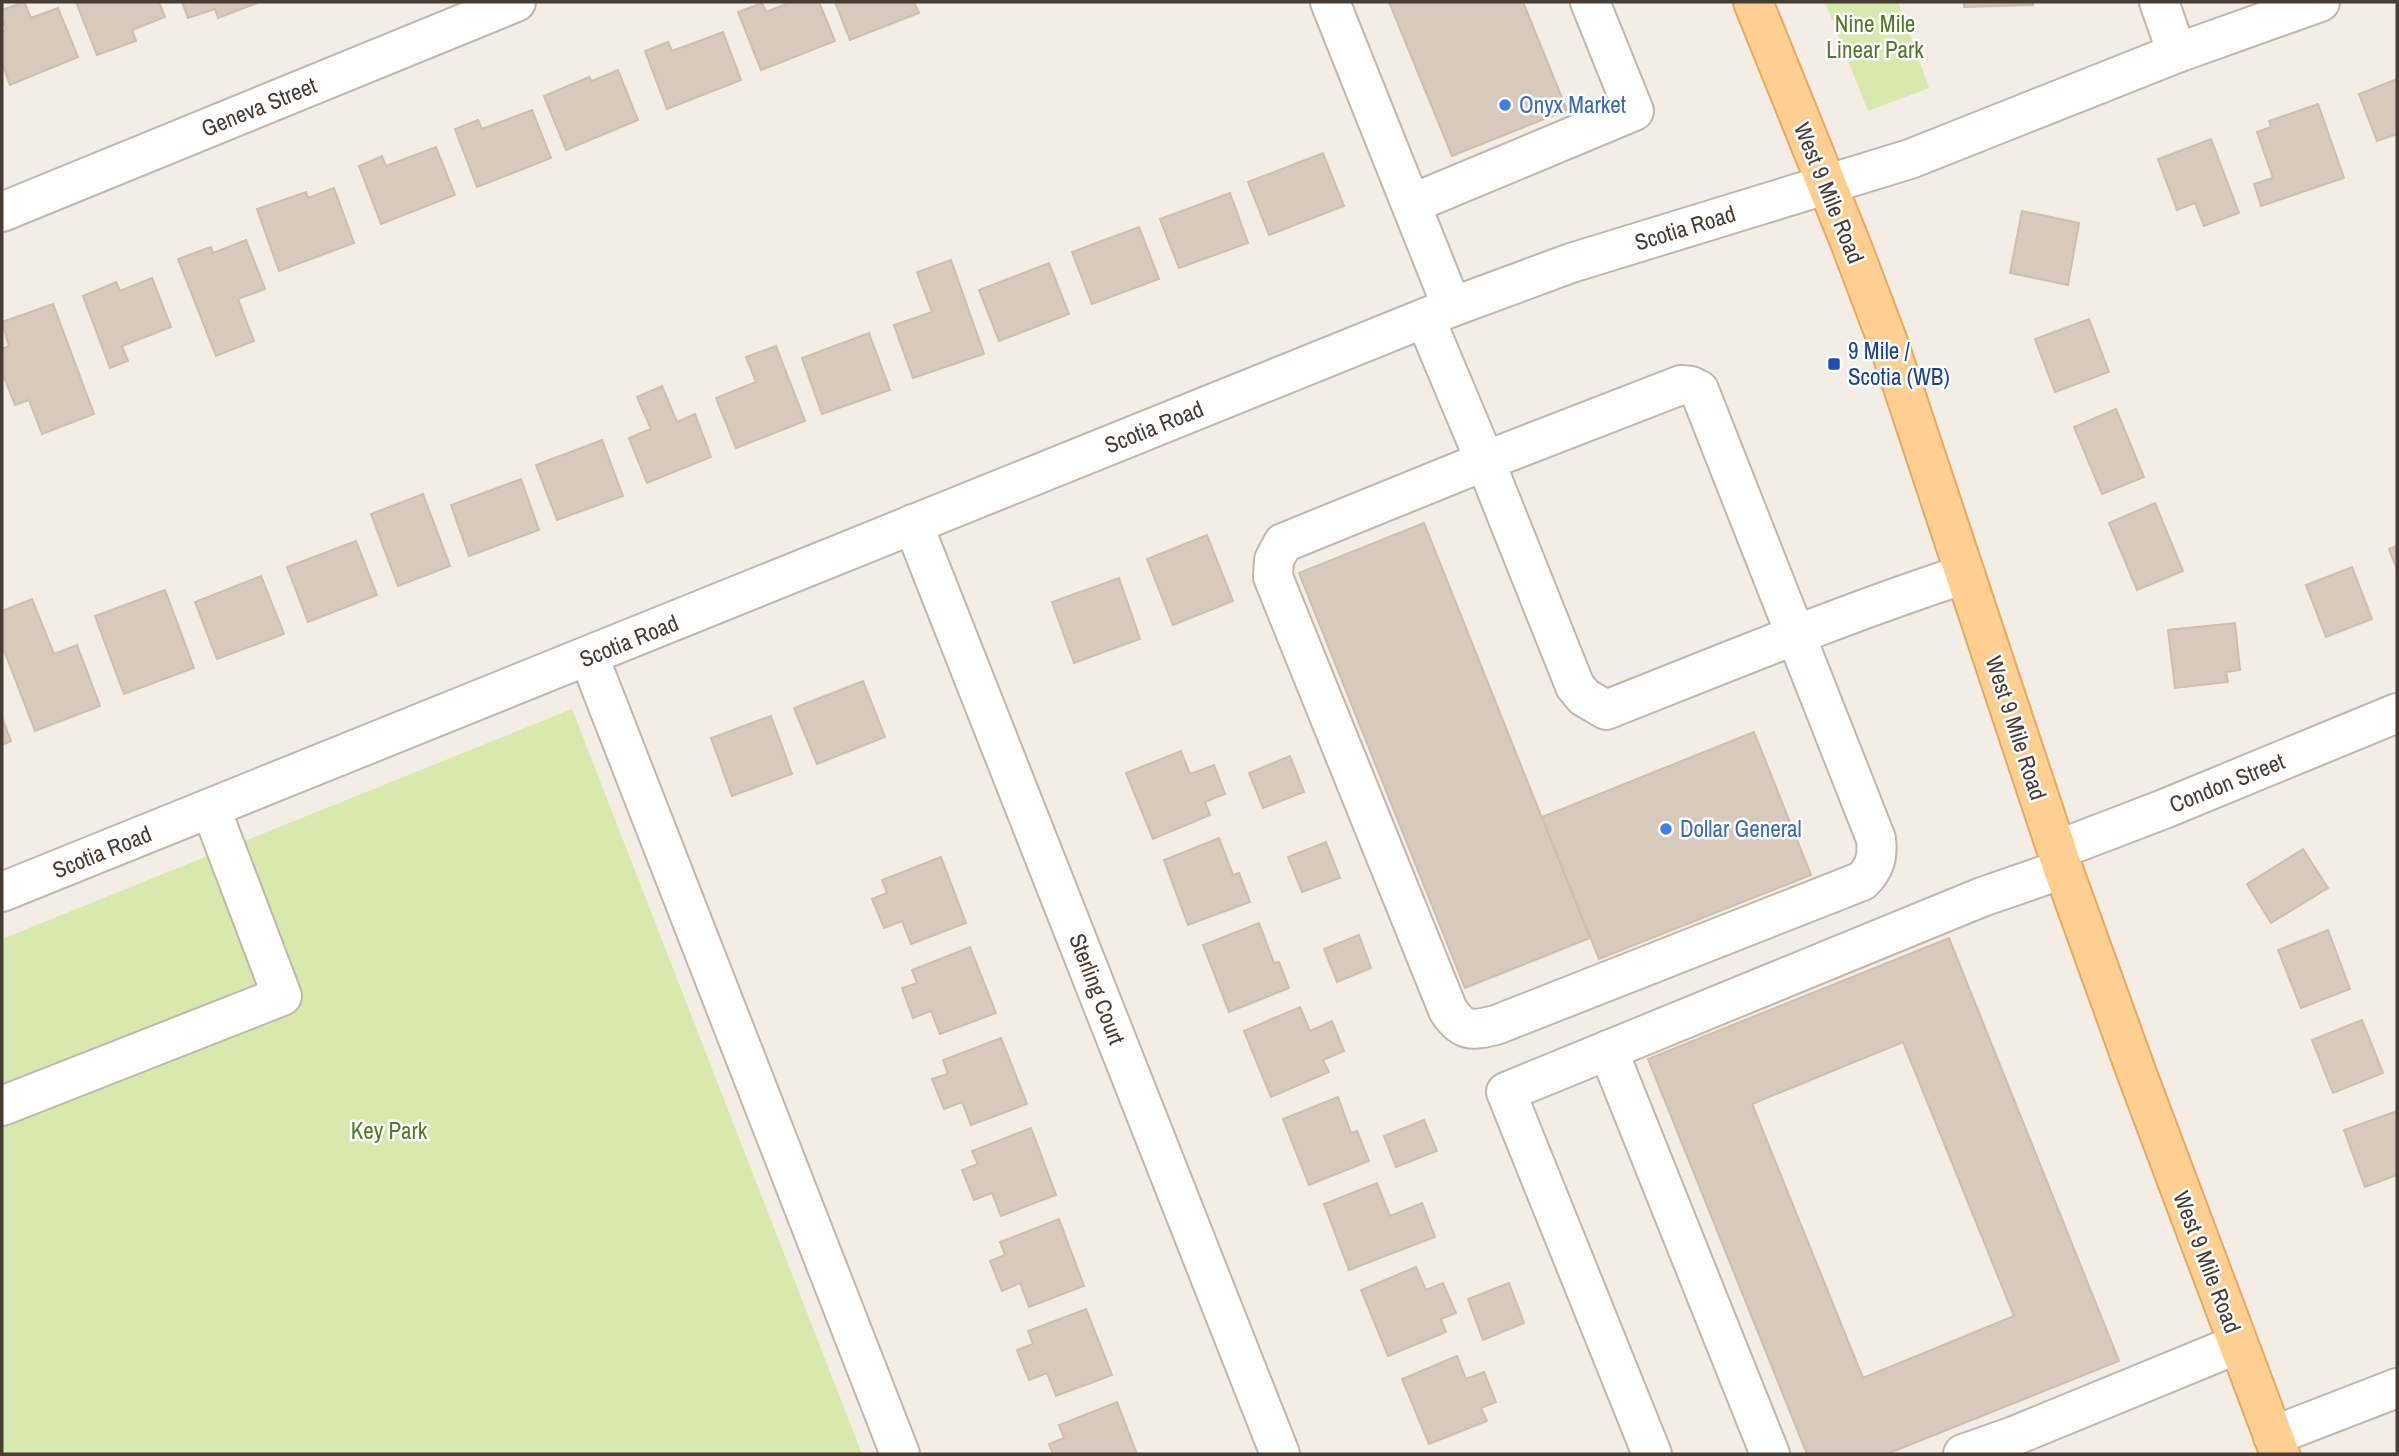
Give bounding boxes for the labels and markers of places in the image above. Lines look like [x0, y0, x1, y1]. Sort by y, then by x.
place label: Onyx Market [1519, 89, 1626, 120]
marker: Onyx Market [1497, 97, 1513, 113]
place label: 9 Mile / Scotia (WB) [1848, 335, 1950, 392]
marker: 9 Mile / Scotia (WB) [1826, 356, 1842, 372]
place label: Dollar General [1680, 813, 1802, 844]
marker: Dollar General [1658, 821, 1674, 837]

